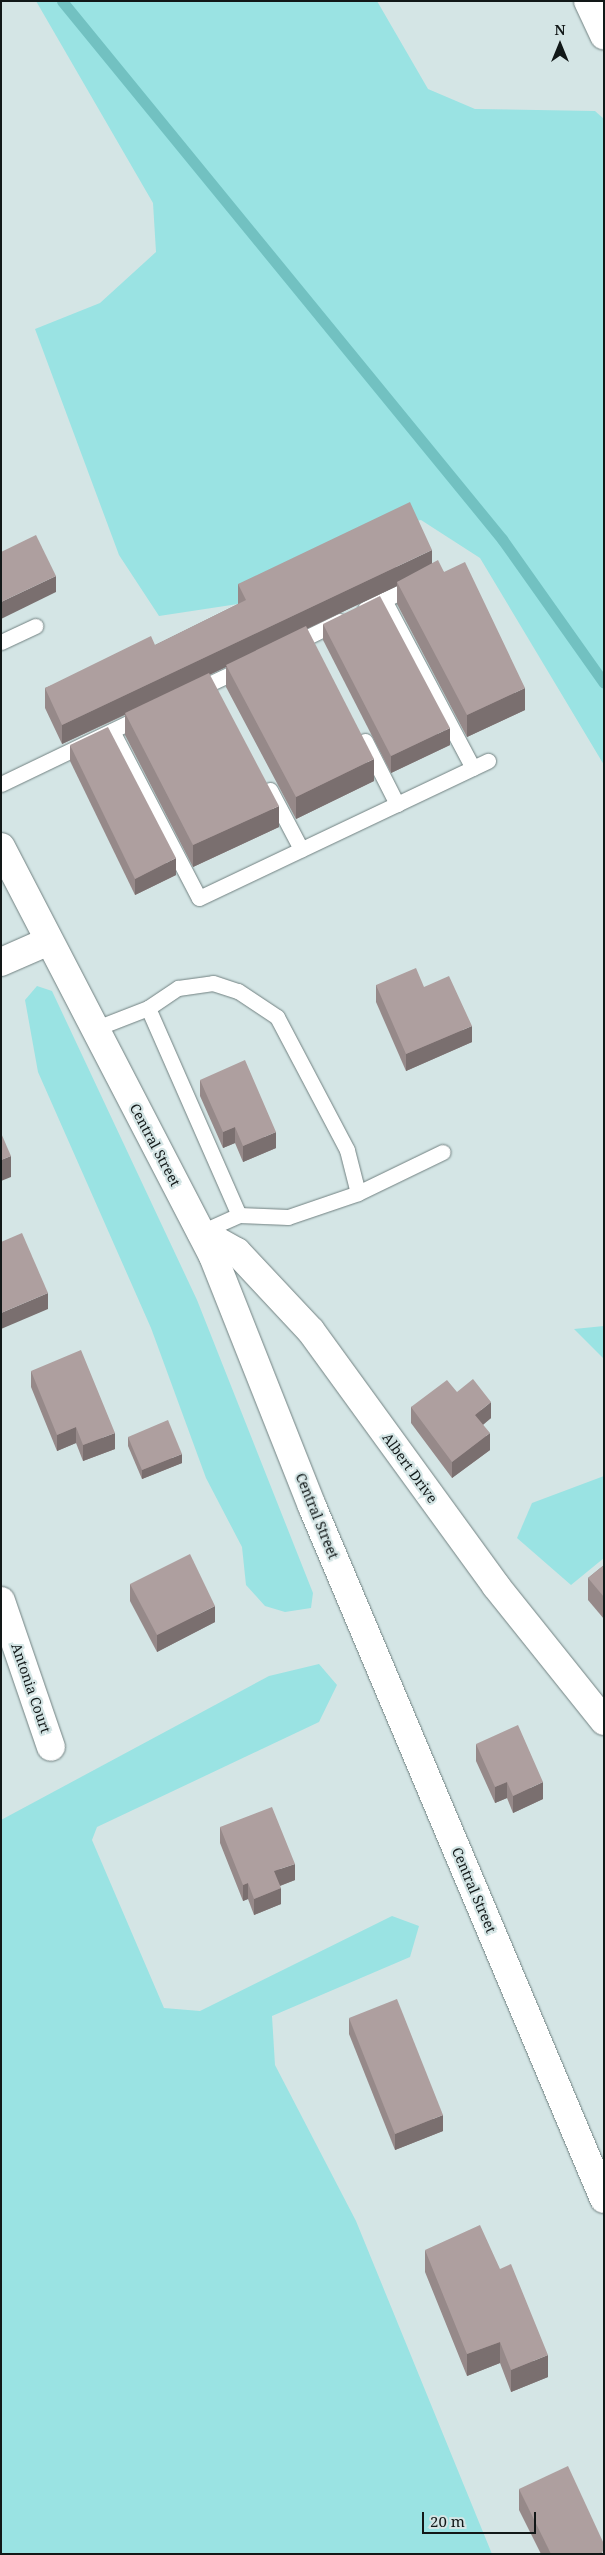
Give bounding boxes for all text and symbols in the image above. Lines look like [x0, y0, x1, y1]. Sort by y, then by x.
north arrow [535, 20, 585, 70]
text: N [554, 20, 566, 39]
street label: Central Street [126, 1101, 184, 1189]
street label: Albert Drive [379, 1430, 441, 1506]
street label: Central Street [292, 1471, 342, 1561]
street label: Antonia Court [8, 1641, 54, 1735]
street label: Central Street [448, 1845, 500, 1935]
scale bar [425, 2502, 539, 2534]
text: 20 m [430, 2511, 465, 2531]

